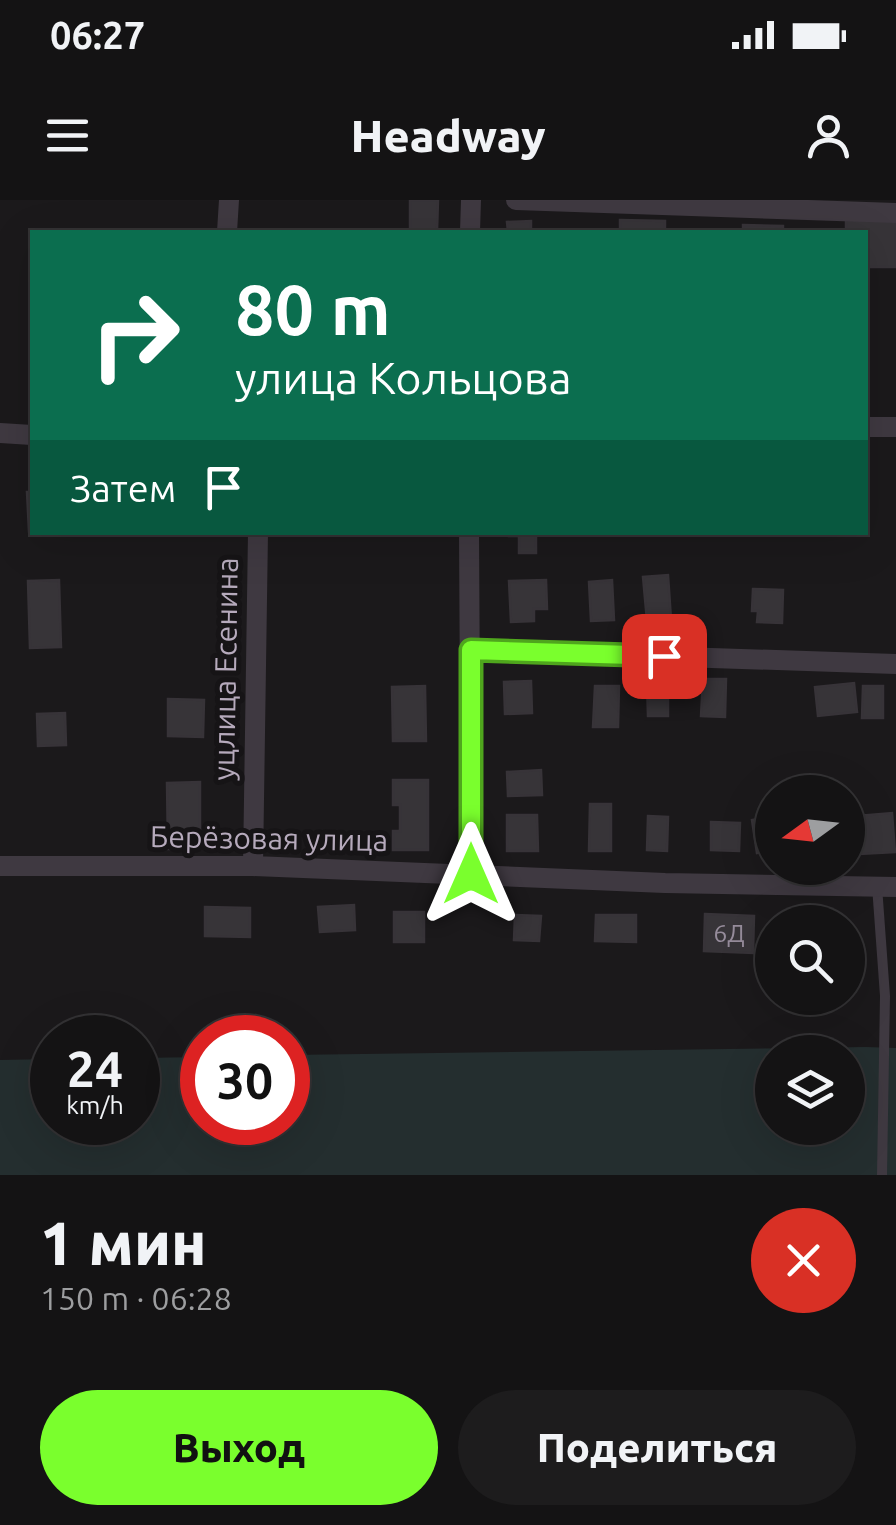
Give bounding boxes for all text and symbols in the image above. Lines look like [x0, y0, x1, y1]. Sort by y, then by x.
text: 06:27 [50, 14, 145, 56]
icon: menu [40, 108, 95, 163]
icon: person [801, 108, 856, 163]
text: Headway [350, 110, 546, 161]
icon: right [70, 270, 200, 400]
text: 80 m [235, 270, 391, 348]
text: улица Кольцова [235, 352, 572, 403]
icon: arrive [196, 460, 251, 515]
text: Затем [70, 467, 176, 509]
street label: уцлица Есенина [206, 557, 244, 781]
pin [622, 614, 707, 699]
icon: arrive [637, 629, 692, 684]
north arrow [755, 775, 865, 885]
map controls [755, 775, 865, 1145]
street label: Берёзовая улица [150, 819, 388, 857]
position arrow [419, 822, 523, 926]
button: search [755, 905, 865, 1015]
house number: 6Д [713, 919, 745, 947]
speed limit sign: 30 [180, 1015, 310, 1145]
button: layers [755, 1035, 865, 1145]
text: 24 [67, 1040, 123, 1096]
text: km/h [66, 1091, 124, 1119]
button: close [751, 1208, 856, 1313]
text: 1 мин [40, 1209, 207, 1276]
text: 150 m · 06:28 [40, 1280, 232, 1316]
button: Выход [40, 1390, 438, 1505]
button: Поделиться [458, 1390, 856, 1505]

